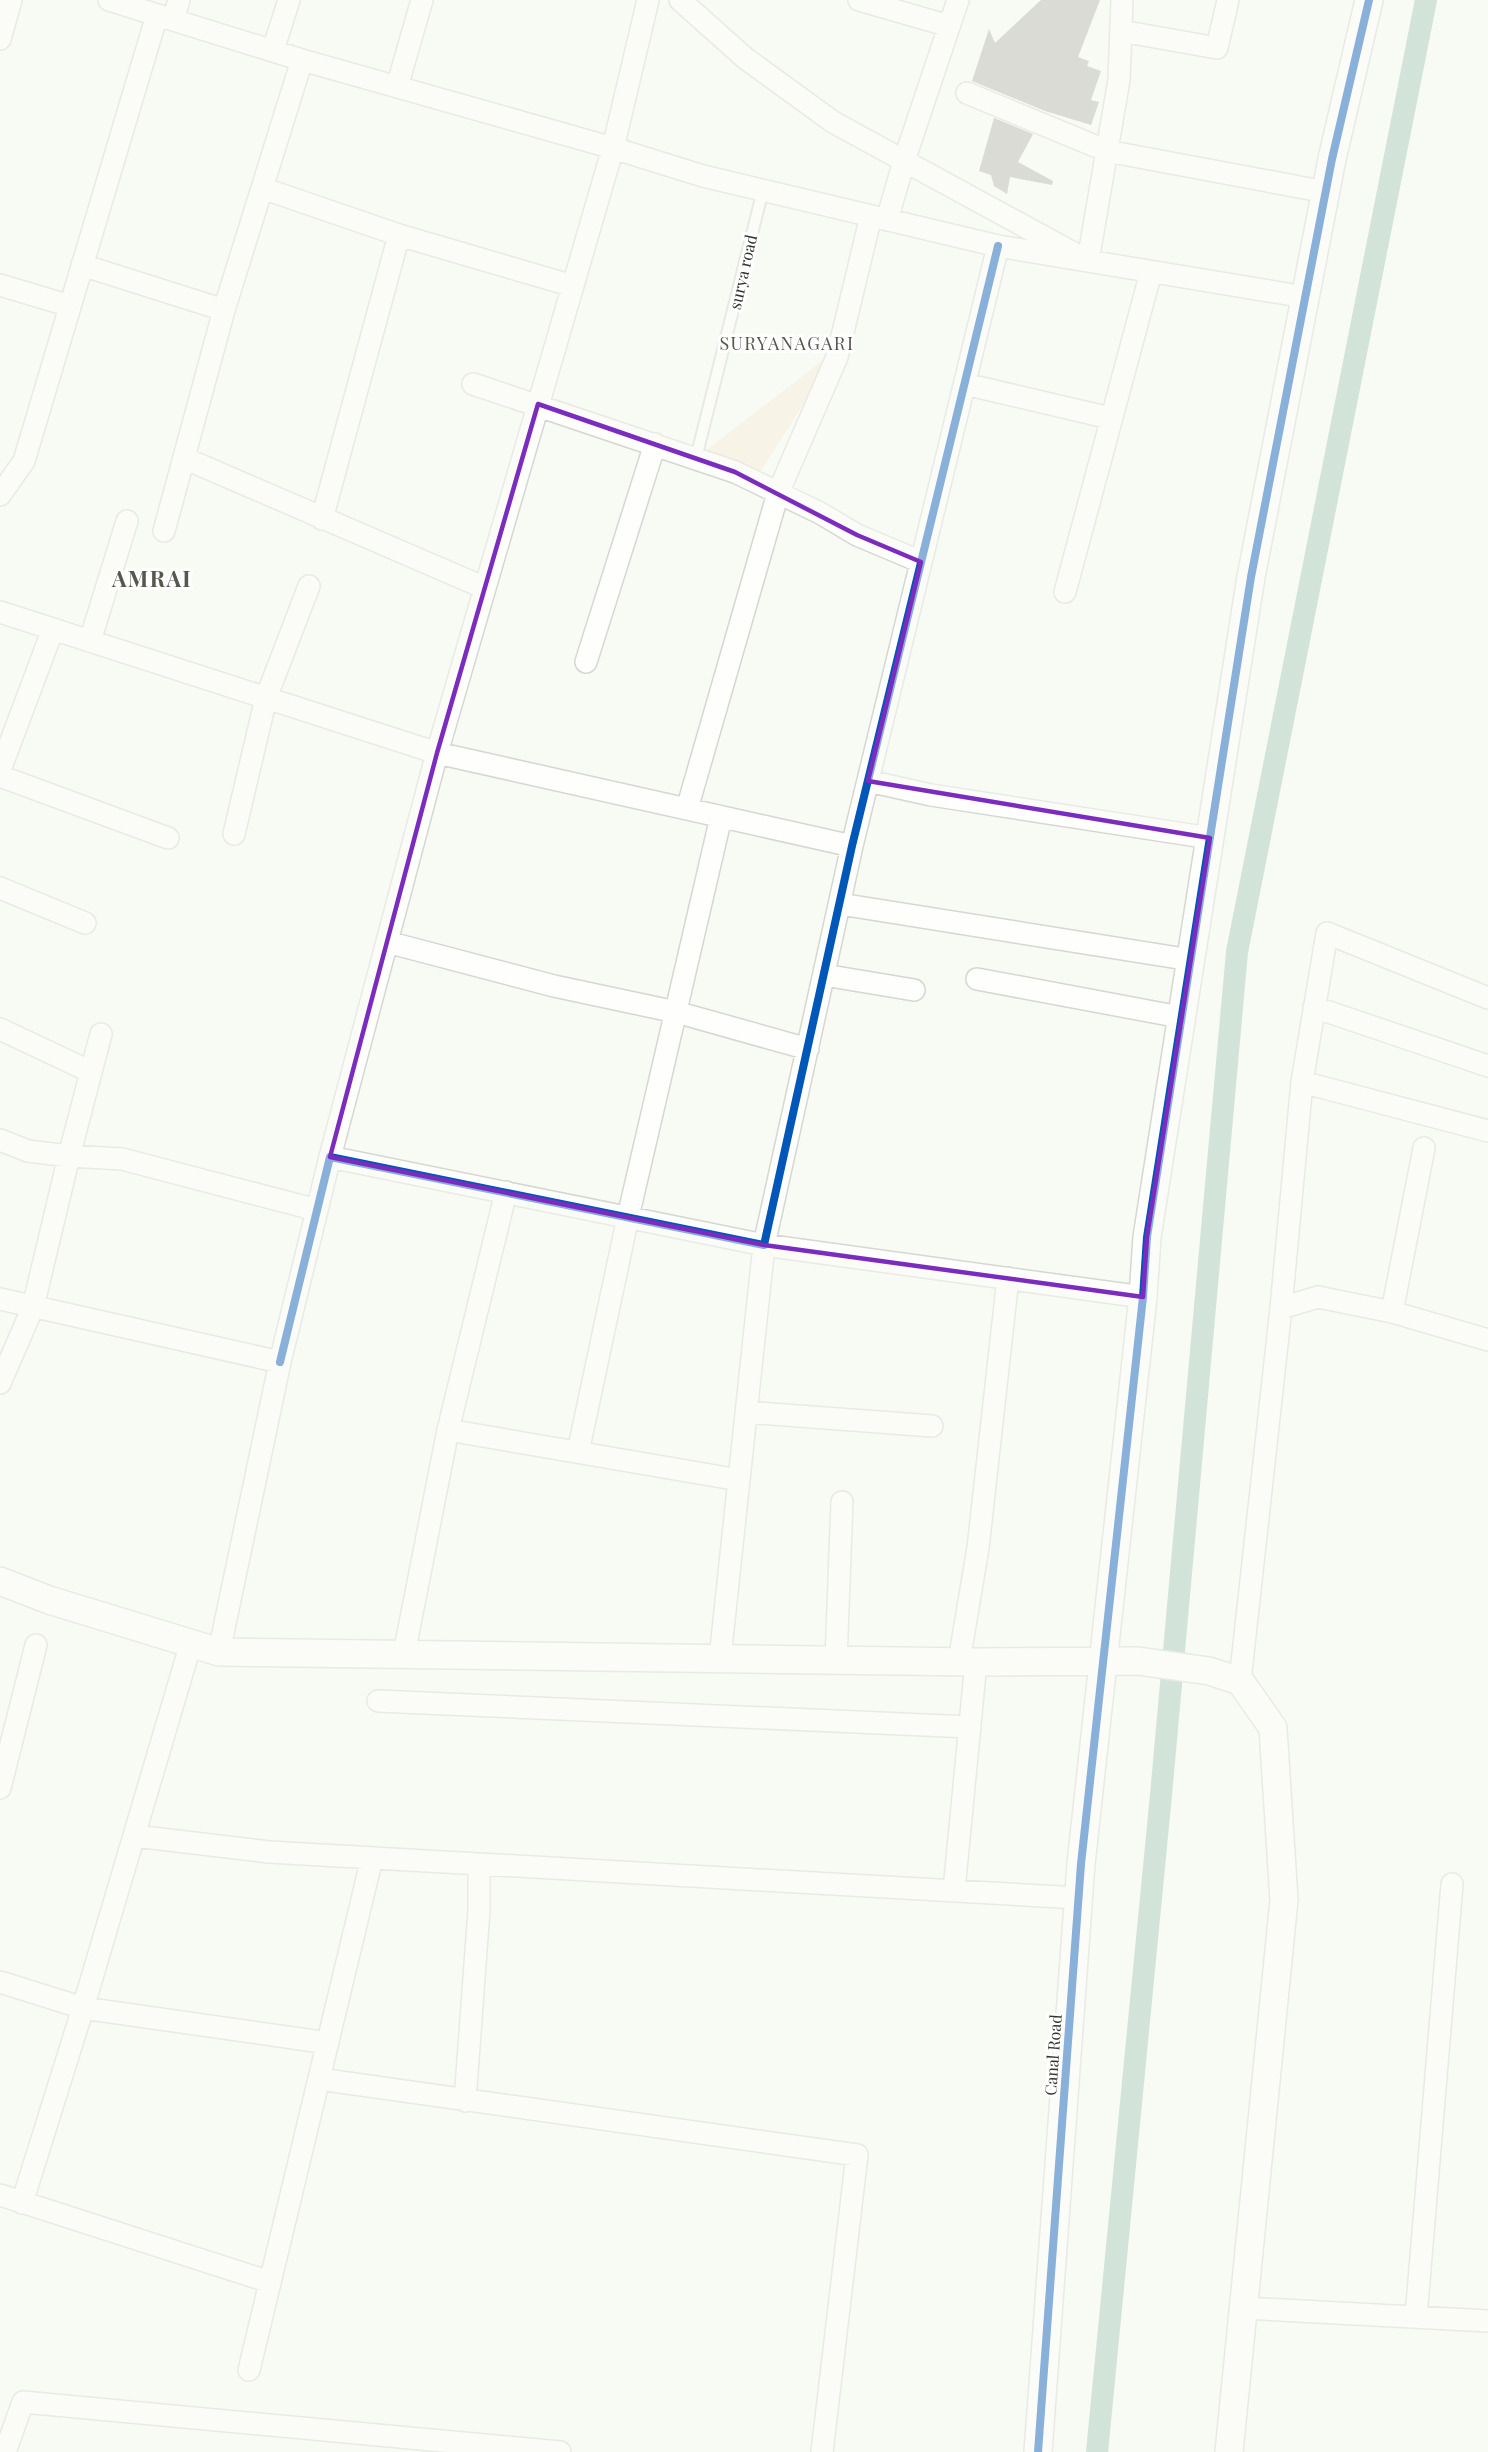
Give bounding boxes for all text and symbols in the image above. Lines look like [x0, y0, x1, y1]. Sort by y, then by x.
street label: surya road [724, 232, 761, 311]
district label: SURYANAGARI [719, 331, 855, 355]
district label: AMRAI [111, 563, 192, 593]
street label: Canal Road [1039, 2014, 1066, 2096]

